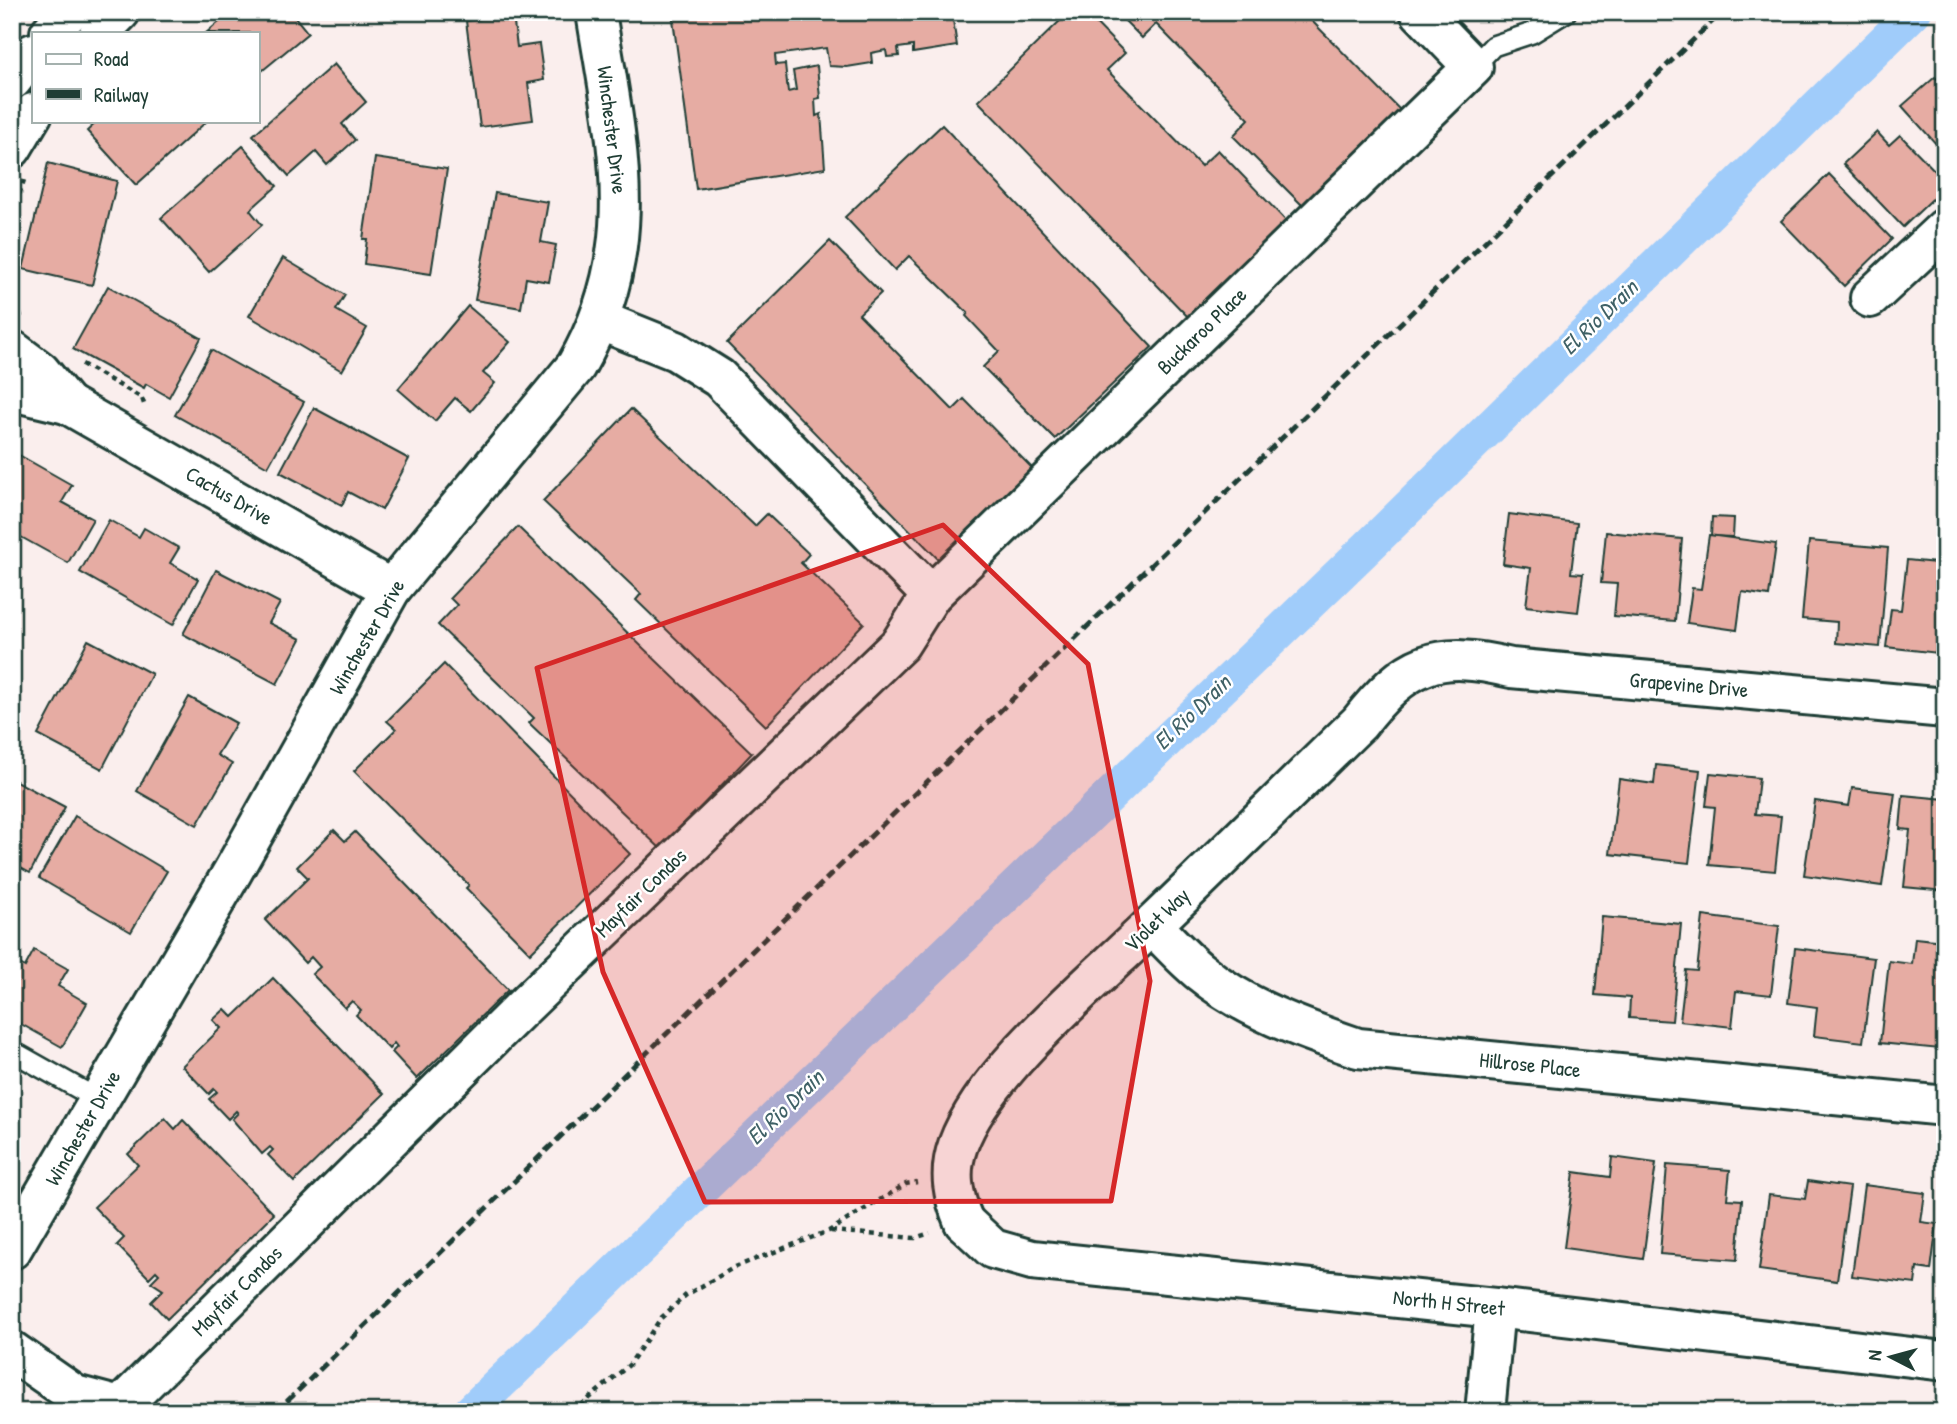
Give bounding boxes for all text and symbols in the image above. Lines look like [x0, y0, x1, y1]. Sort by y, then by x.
legend [32, 32, 259, 122]
text: Road [94, 44, 128, 73]
street label: Winchester Drive [590, 64, 635, 196]
text: Railway [94, 80, 149, 109]
water label: El Rio Drain [1553, 271, 1645, 361]
street label: Buckaroo Place [1150, 280, 1253, 381]
street label: Cactus Drive [180, 459, 278, 532]
street label: Winchester Drive [322, 574, 411, 700]
street label: Grapevine Drive [1628, 665, 1750, 704]
water label: El Rio Drain [1146, 666, 1238, 756]
street label: Mayfair Condos [588, 842, 693, 944]
street label: Violet Way [1117, 881, 1196, 958]
street label: Hillrose Place [1478, 1045, 1582, 1084]
water label: El Rio Drain [739, 1061, 831, 1151]
street label: Winchester Drive [38, 1065, 127, 1191]
street label: Mayfair Condos [185, 1239, 288, 1342]
street label: North H Street [1392, 1282, 1507, 1323]
north arrow [1856, 1322, 1926, 1392]
text: N [1861, 1349, 1888, 1362]

